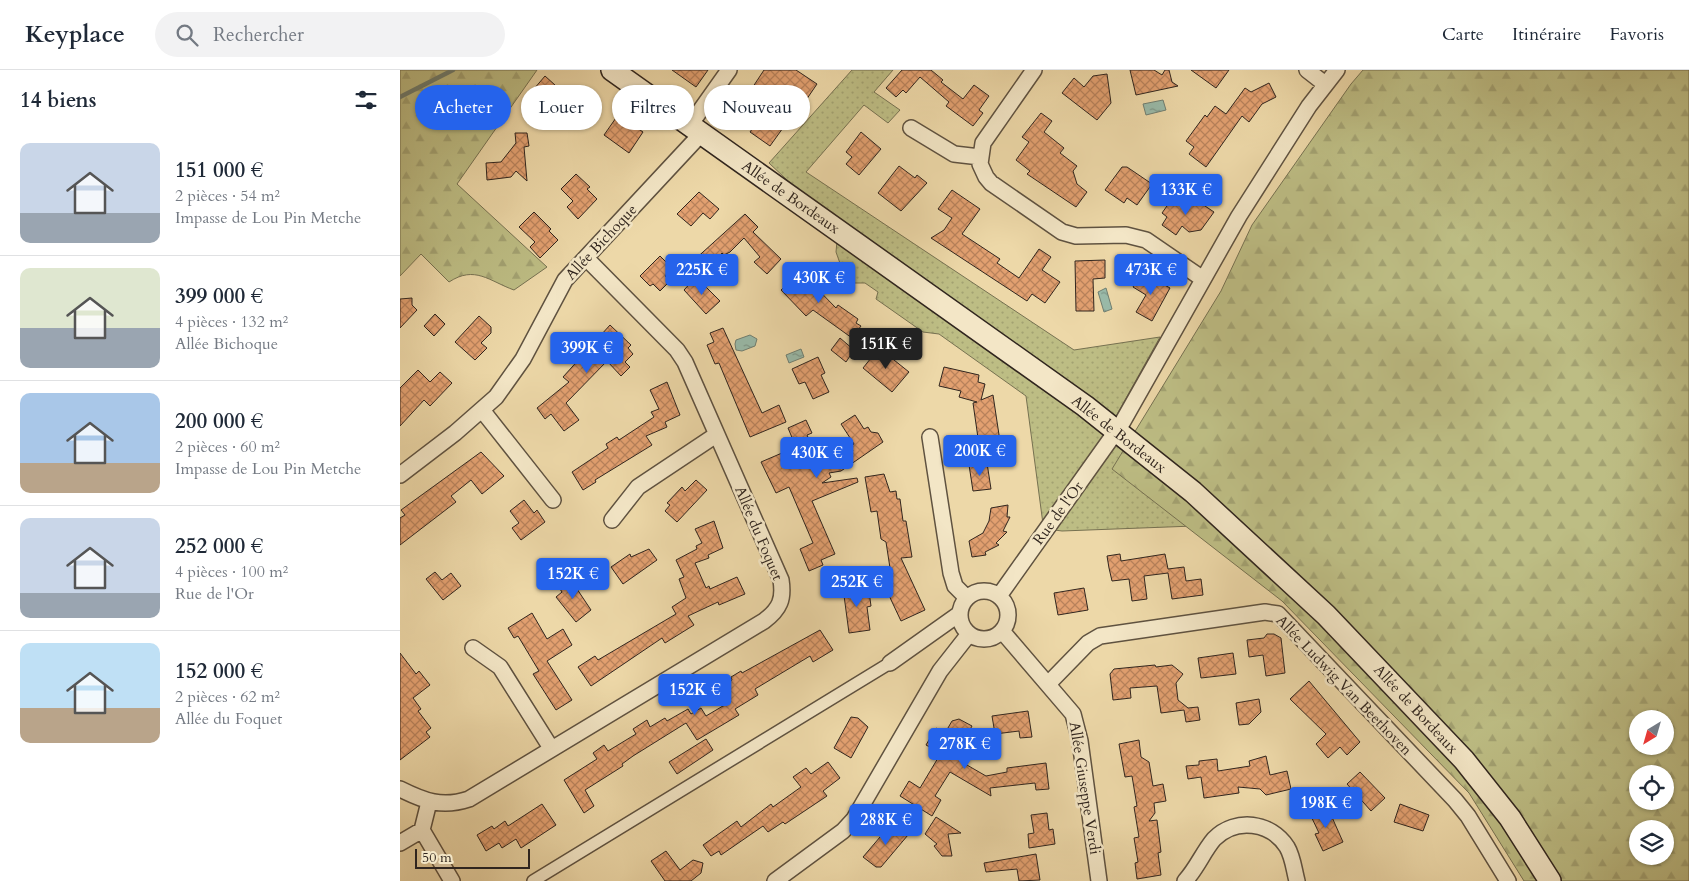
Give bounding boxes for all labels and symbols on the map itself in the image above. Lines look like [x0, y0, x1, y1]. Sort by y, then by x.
street label: Allée de Bordeaux [738, 156, 844, 239]
pin: 133K € [1145, 174, 1227, 216]
street label: Allée Bichoque [561, 200, 641, 284]
pin: 225K € [661, 254, 743, 296]
pin: 473K € [1110, 254, 1192, 296]
pin: 430K € [778, 262, 860, 304]
pin: 151K € [845, 328, 927, 370]
pin: 399K € [546, 332, 628, 374]
street label: Allée de Bordeaux [1067, 391, 1171, 478]
pin: 200K € [939, 434, 1021, 477]
pin: 430K € [776, 436, 858, 479]
street label: Rue de l'Or [1028, 477, 1088, 549]
street label: Allée du Foquet [730, 483, 788, 583]
pin: 152K € [532, 558, 614, 600]
pin: 252K € [816, 566, 898, 608]
street label: Allée Ludwig Van Beethoven [1272, 611, 1417, 760]
street label: Allée de Bordeaux [1369, 660, 1463, 758]
pin: 152K € [654, 674, 736, 716]
north arrow [1629, 710, 1674, 755]
street label: Allée Giuseppe Verdi [1065, 720, 1105, 856]
pin: 278K € [924, 728, 1006, 770]
pin: 198K € [1285, 786, 1367, 829]
pin: 288K € [845, 804, 927, 846]
scale bar [415, 846, 530, 869]

